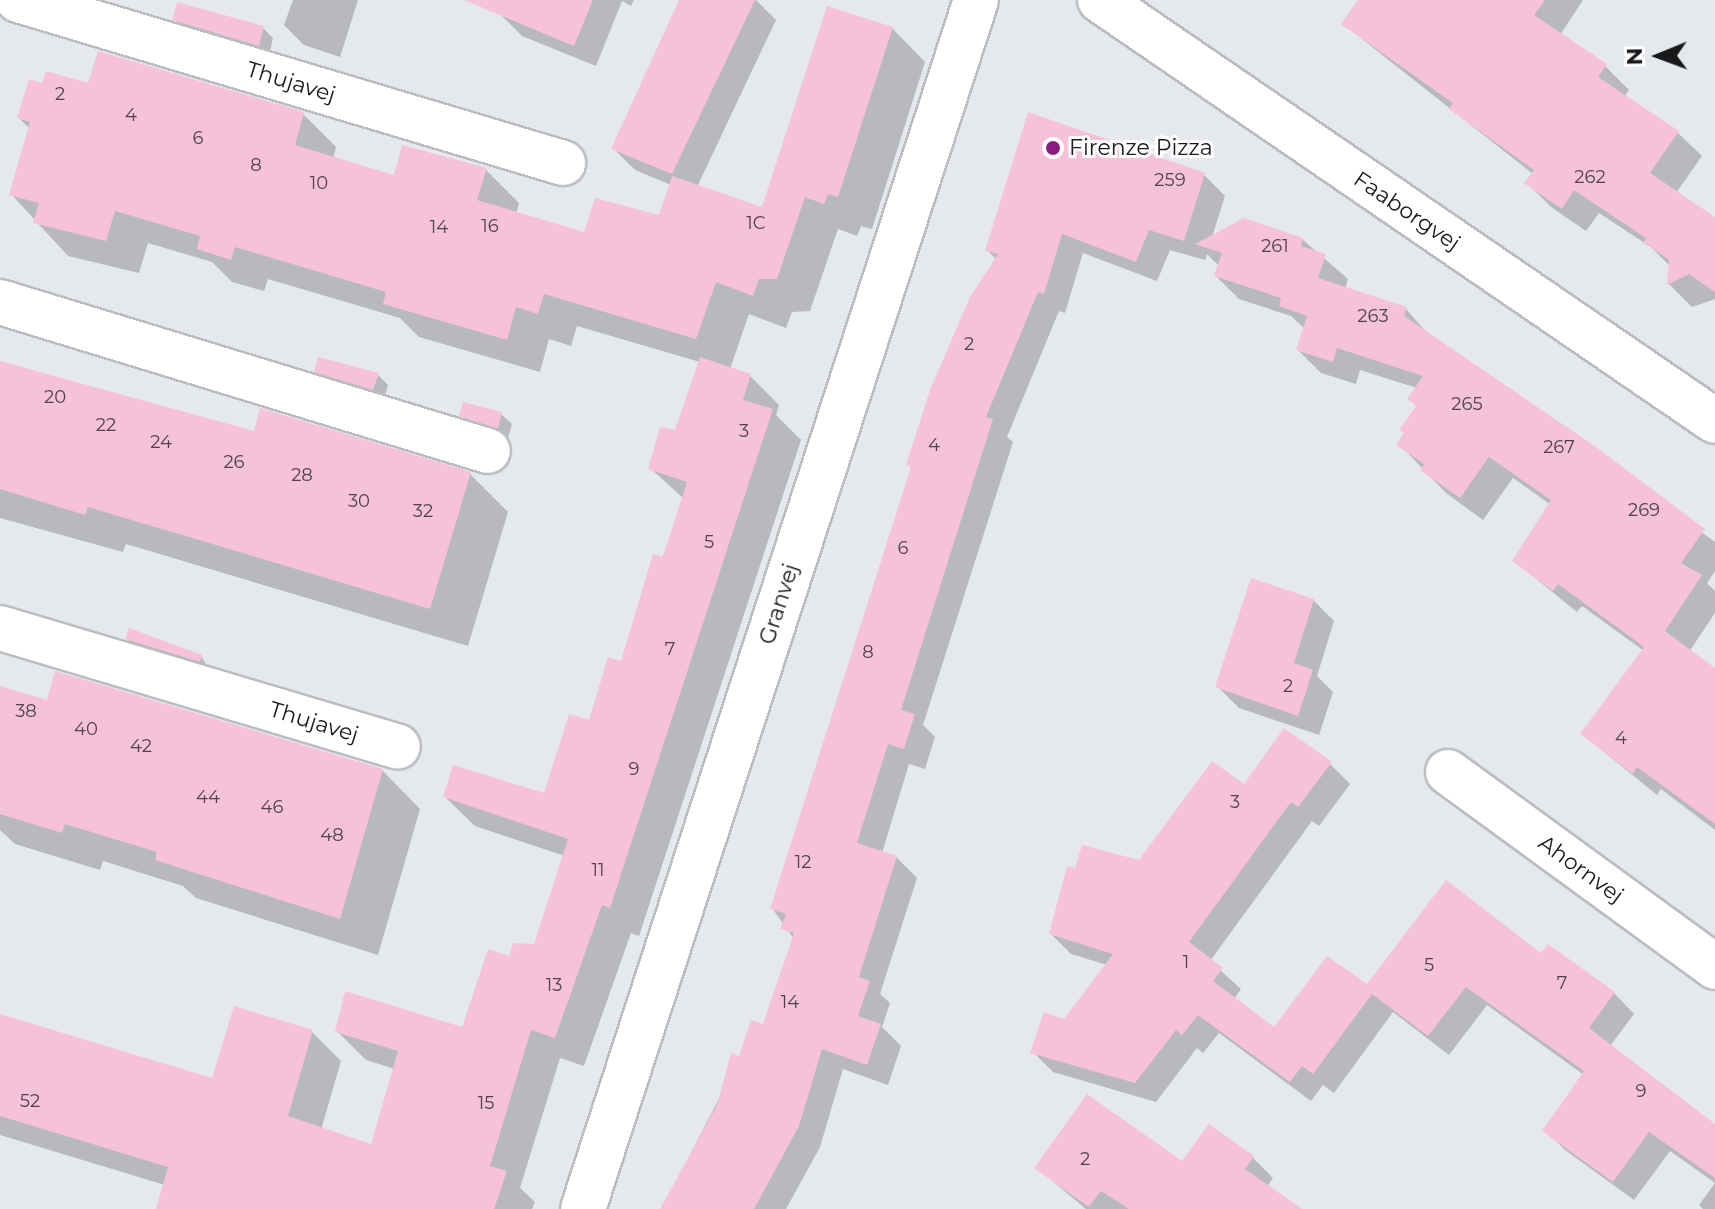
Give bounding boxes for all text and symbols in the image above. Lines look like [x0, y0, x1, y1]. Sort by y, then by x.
north arrow [1619, 16, 1699, 96]
text: N [1621, 47, 1648, 66]
street label: Thujavej [243, 56, 339, 108]
house number: 2 [55, 83, 65, 105]
house number: 4 [125, 104, 137, 126]
house number: 6 [193, 127, 203, 149]
place label: Firenze Pizza [1069, 135, 1213, 161]
marker: Firenze Pizza [1044, 139, 1062, 157]
house number: 8 [250, 154, 262, 176]
street label: Faaborgvej [1349, 166, 1465, 256]
house number: 262 [1574, 166, 1606, 188]
house number: 259 [1154, 169, 1186, 191]
house number: 10 [310, 172, 328, 194]
house number: 1C [746, 212, 766, 234]
house number: 16 [481, 215, 499, 237]
house number: 14 [430, 216, 448, 238]
house number: 261 [1261, 235, 1289, 257]
house number: 263 [1357, 305, 1389, 327]
house number: 2 [964, 333, 974, 355]
house number: 20 [44, 386, 66, 408]
house number: 265 [1451, 393, 1483, 415]
house number: 22 [96, 414, 116, 436]
house number: 3 [739, 420, 749, 442]
house number: 24 [150, 431, 172, 453]
house number: 4 [928, 434, 940, 456]
house number: 267 [1543, 436, 1575, 458]
house number: 26 [223, 451, 245, 473]
house number: 28 [291, 464, 313, 486]
house number: 30 [348, 490, 370, 512]
house number: 269 [1628, 499, 1660, 521]
house number: 32 [413, 500, 433, 522]
house number: 5 [704, 531, 714, 553]
house number: 6 [898, 537, 908, 559]
street label: Granvej [754, 560, 804, 648]
house number: 7 [665, 638, 675, 660]
house number: 8 [862, 641, 874, 663]
house number: 2 [1283, 675, 1293, 697]
street label: Thujavej [266, 696, 362, 748]
house number: 38 [15, 700, 37, 722]
house number: 40 [74, 718, 98, 740]
house number: 4 [1615, 727, 1627, 749]
house number: 42 [130, 735, 152, 757]
house number: 9 [629, 758, 639, 780]
house number: 44 [196, 786, 220, 808]
house number: 3 [1230, 791, 1240, 813]
house number: 46 [261, 796, 283, 818]
house number: 48 [320, 824, 344, 846]
street label: Ahornvej [1533, 829, 1629, 909]
house number: 12 [795, 851, 811, 873]
house number: 11 [592, 859, 604, 881]
house number: 1 [1183, 951, 1189, 973]
house number: 5 [1424, 954, 1434, 976]
house number: 7 [1557, 972, 1567, 994]
house number: 13 [546, 974, 562, 996]
house number: 14 [781, 991, 799, 1013]
house number: 9 [1636, 1080, 1646, 1102]
house number: 52 [20, 1090, 40, 1112]
house number: 15 [478, 1092, 494, 1114]
house number: 2 [1080, 1148, 1090, 1170]

